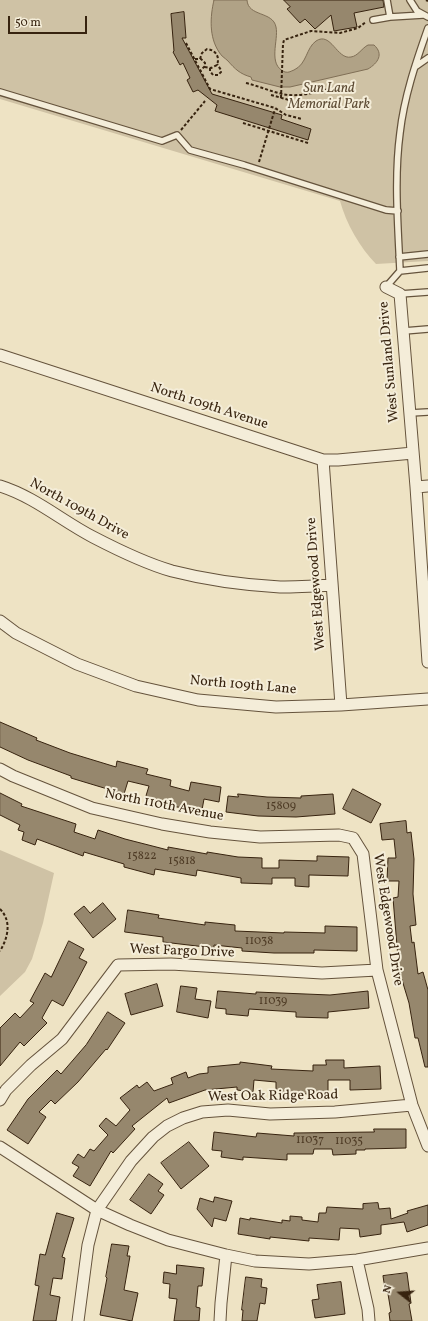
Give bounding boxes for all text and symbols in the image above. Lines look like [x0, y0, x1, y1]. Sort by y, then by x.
scale bar [10, 8, 89, 34]
text: 50 m [15, 15, 41, 31]
park label: Sun Land Memorial Park [288, 81, 370, 114]
street label: West Sunland Drive [376, 301, 404, 423]
street label: North 109th Avenue [148, 380, 270, 434]
street label: North 109th Drive [26, 476, 132, 544]
street label: West Edgewood Drive [304, 517, 330, 651]
street label: North 109th Lane [189, 673, 297, 699]
street label: North 110th Avenue [103, 786, 225, 826]
house number: 15809 [266, 800, 296, 814]
house number: 15822 [127, 850, 157, 864]
street label: West Edgewood Drive [368, 853, 406, 987]
house number: 15818 [168, 855, 196, 869]
house number: 11038 [245, 935, 273, 949]
street label: West Fargo Drive [129, 942, 235, 962]
house number: 11039 [259, 995, 287, 1009]
street label: West Oak Ridge Road [207, 1087, 339, 1107]
house number: 11037 [296, 1134, 324, 1148]
house number: 11035 [335, 1135, 363, 1149]
north arrow [380, 1273, 420, 1313]
text: N [380, 1283, 396, 1295]

